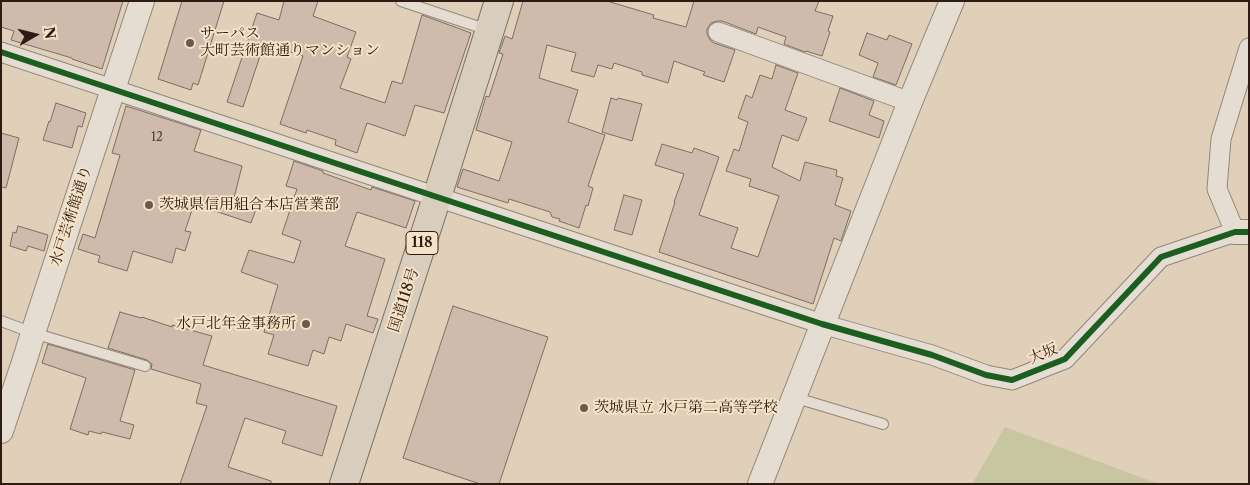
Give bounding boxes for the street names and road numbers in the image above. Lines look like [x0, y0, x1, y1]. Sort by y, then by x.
street label: 水戸芸術館通り [46, 163, 96, 269]
road number: 118 [406, 232, 438, 254]
street label: 国道118号 [385, 266, 423, 334]
street label: 大坂 [1026, 340, 1060, 368]

